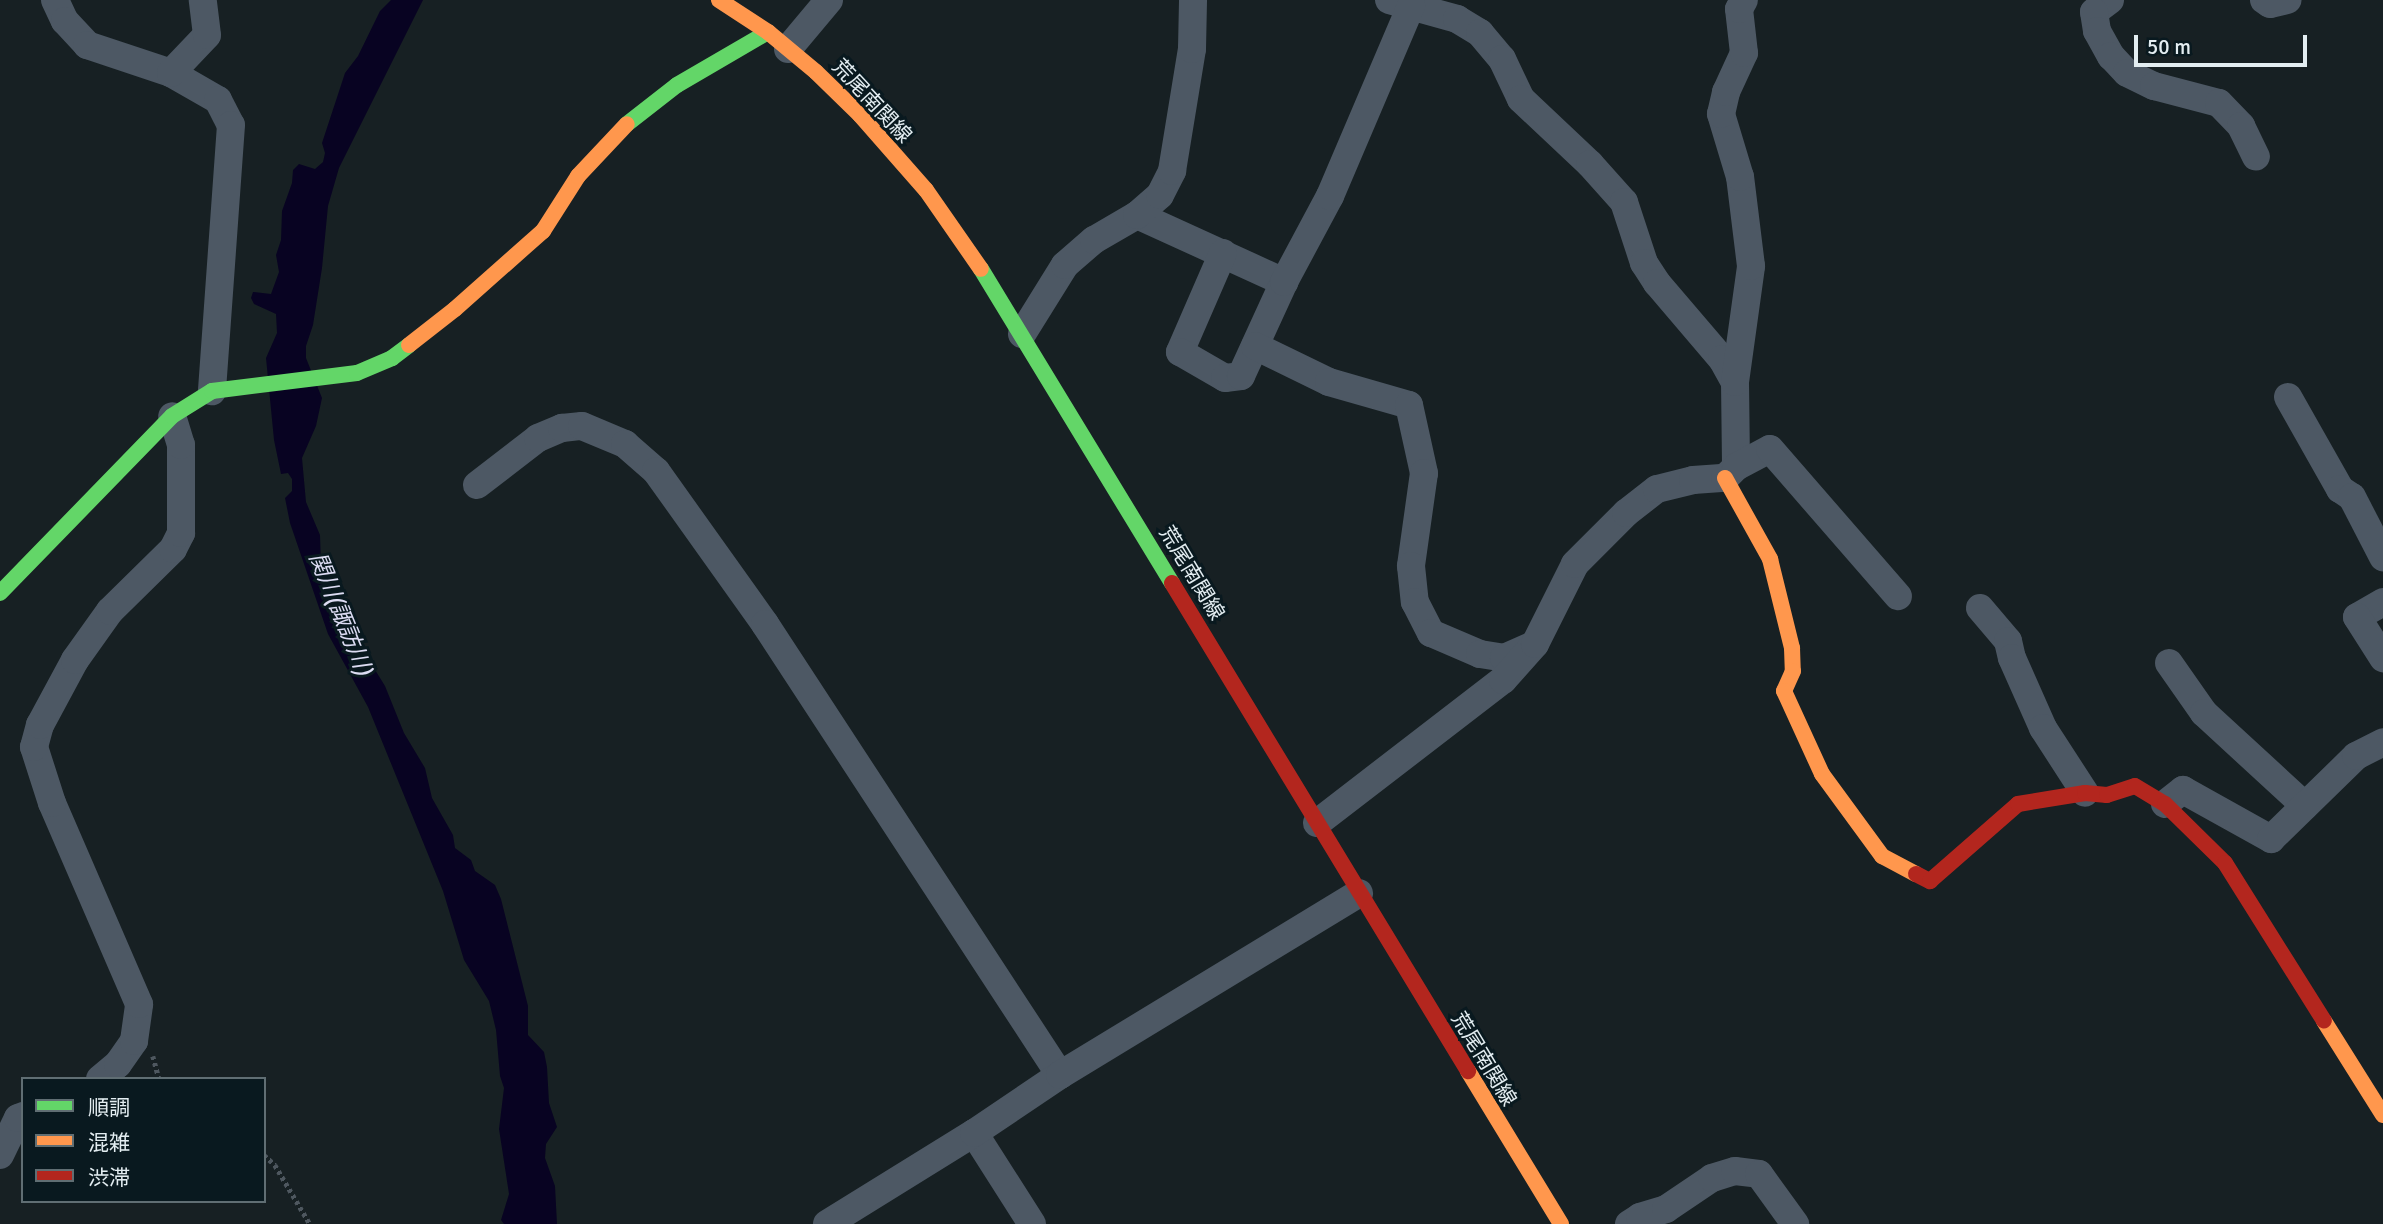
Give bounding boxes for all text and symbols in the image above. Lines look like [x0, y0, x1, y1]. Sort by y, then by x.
scale bar [2138, 21, 2311, 65]
text: 50 m [2147, 34, 2191, 60]
street label: 荒尾南関線 [827, 54, 917, 148]
street label: 荒尾南関線 [1154, 522, 1230, 624]
water label: 関川(諏訪川) [303, 548, 377, 680]
street label: 荒尾南関線 [1446, 1008, 1522, 1110]
legend [21, 1077, 266, 1203]
text: 順調 [88, 1095, 130, 1121]
text: 混雑 [88, 1130, 130, 1156]
text: 渋滞 [88, 1165, 130, 1191]

